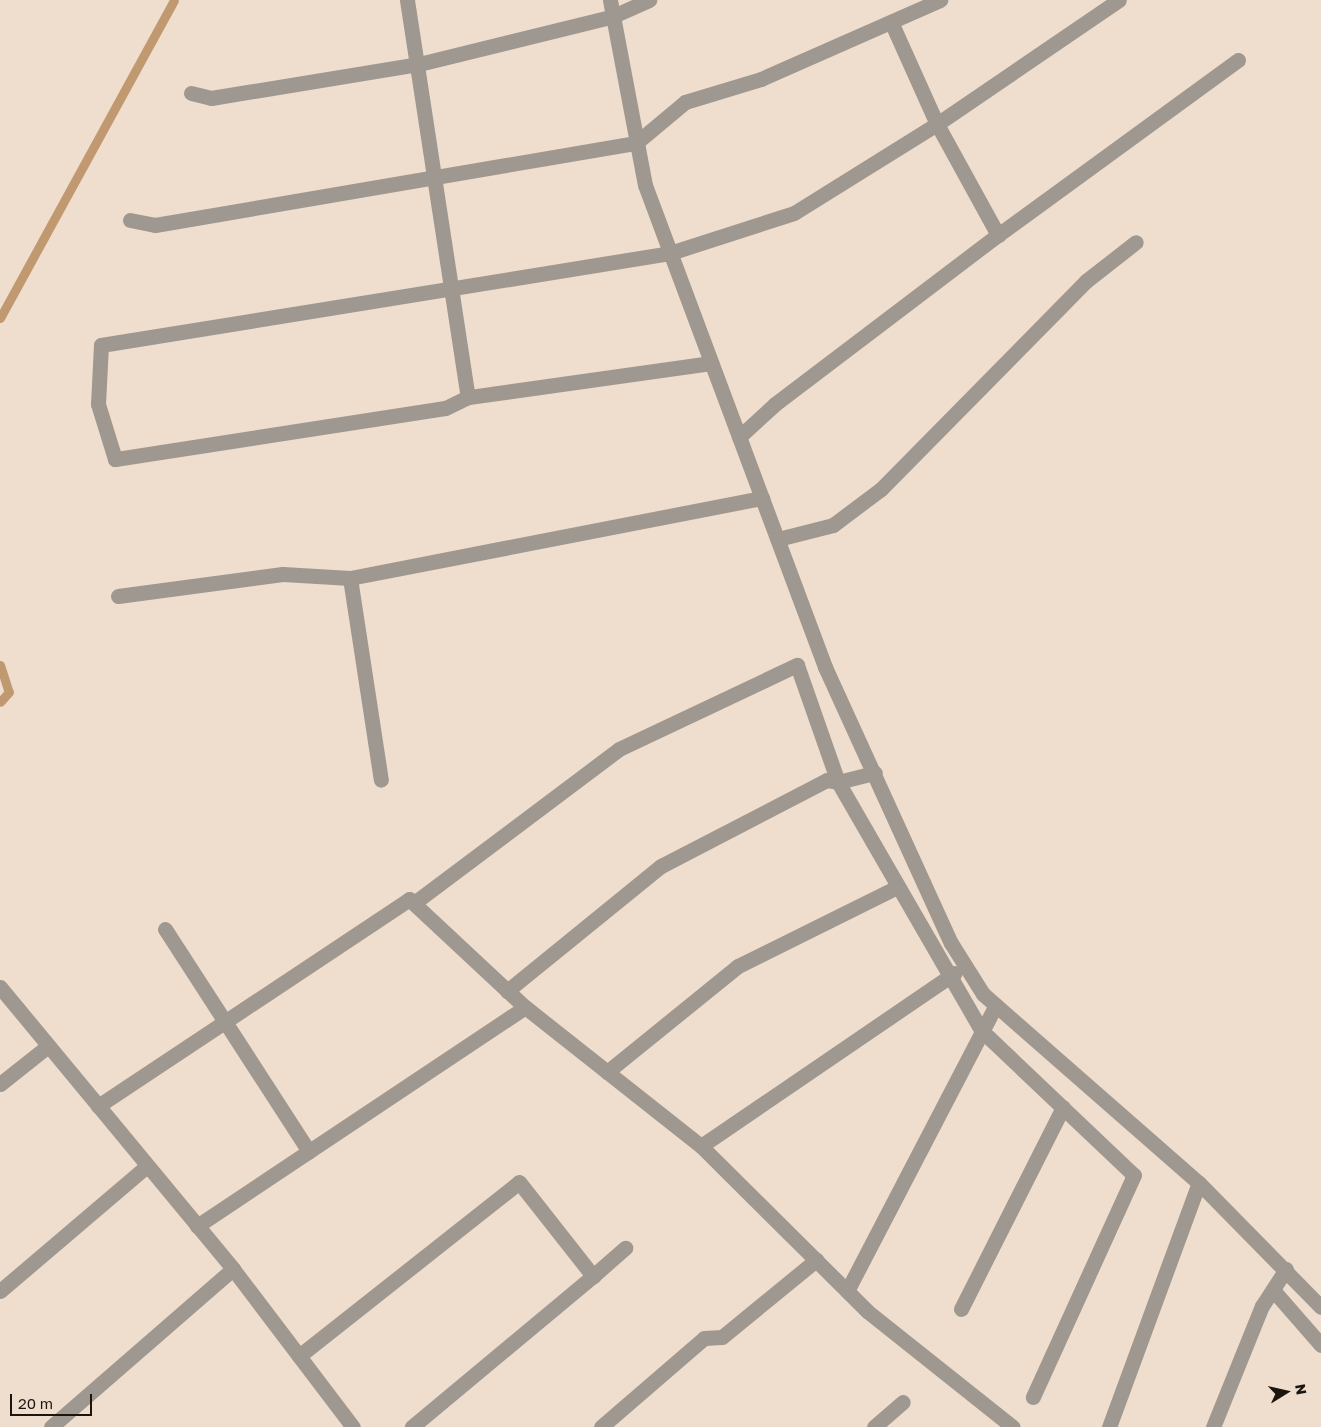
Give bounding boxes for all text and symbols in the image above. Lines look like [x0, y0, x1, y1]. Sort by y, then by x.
north arrow [1261, 1367, 1311, 1417]
text: N [1292, 1383, 1311, 1396]
scale bar [12, 1384, 95, 1416]
text: 20 m [18, 1394, 53, 1412]

